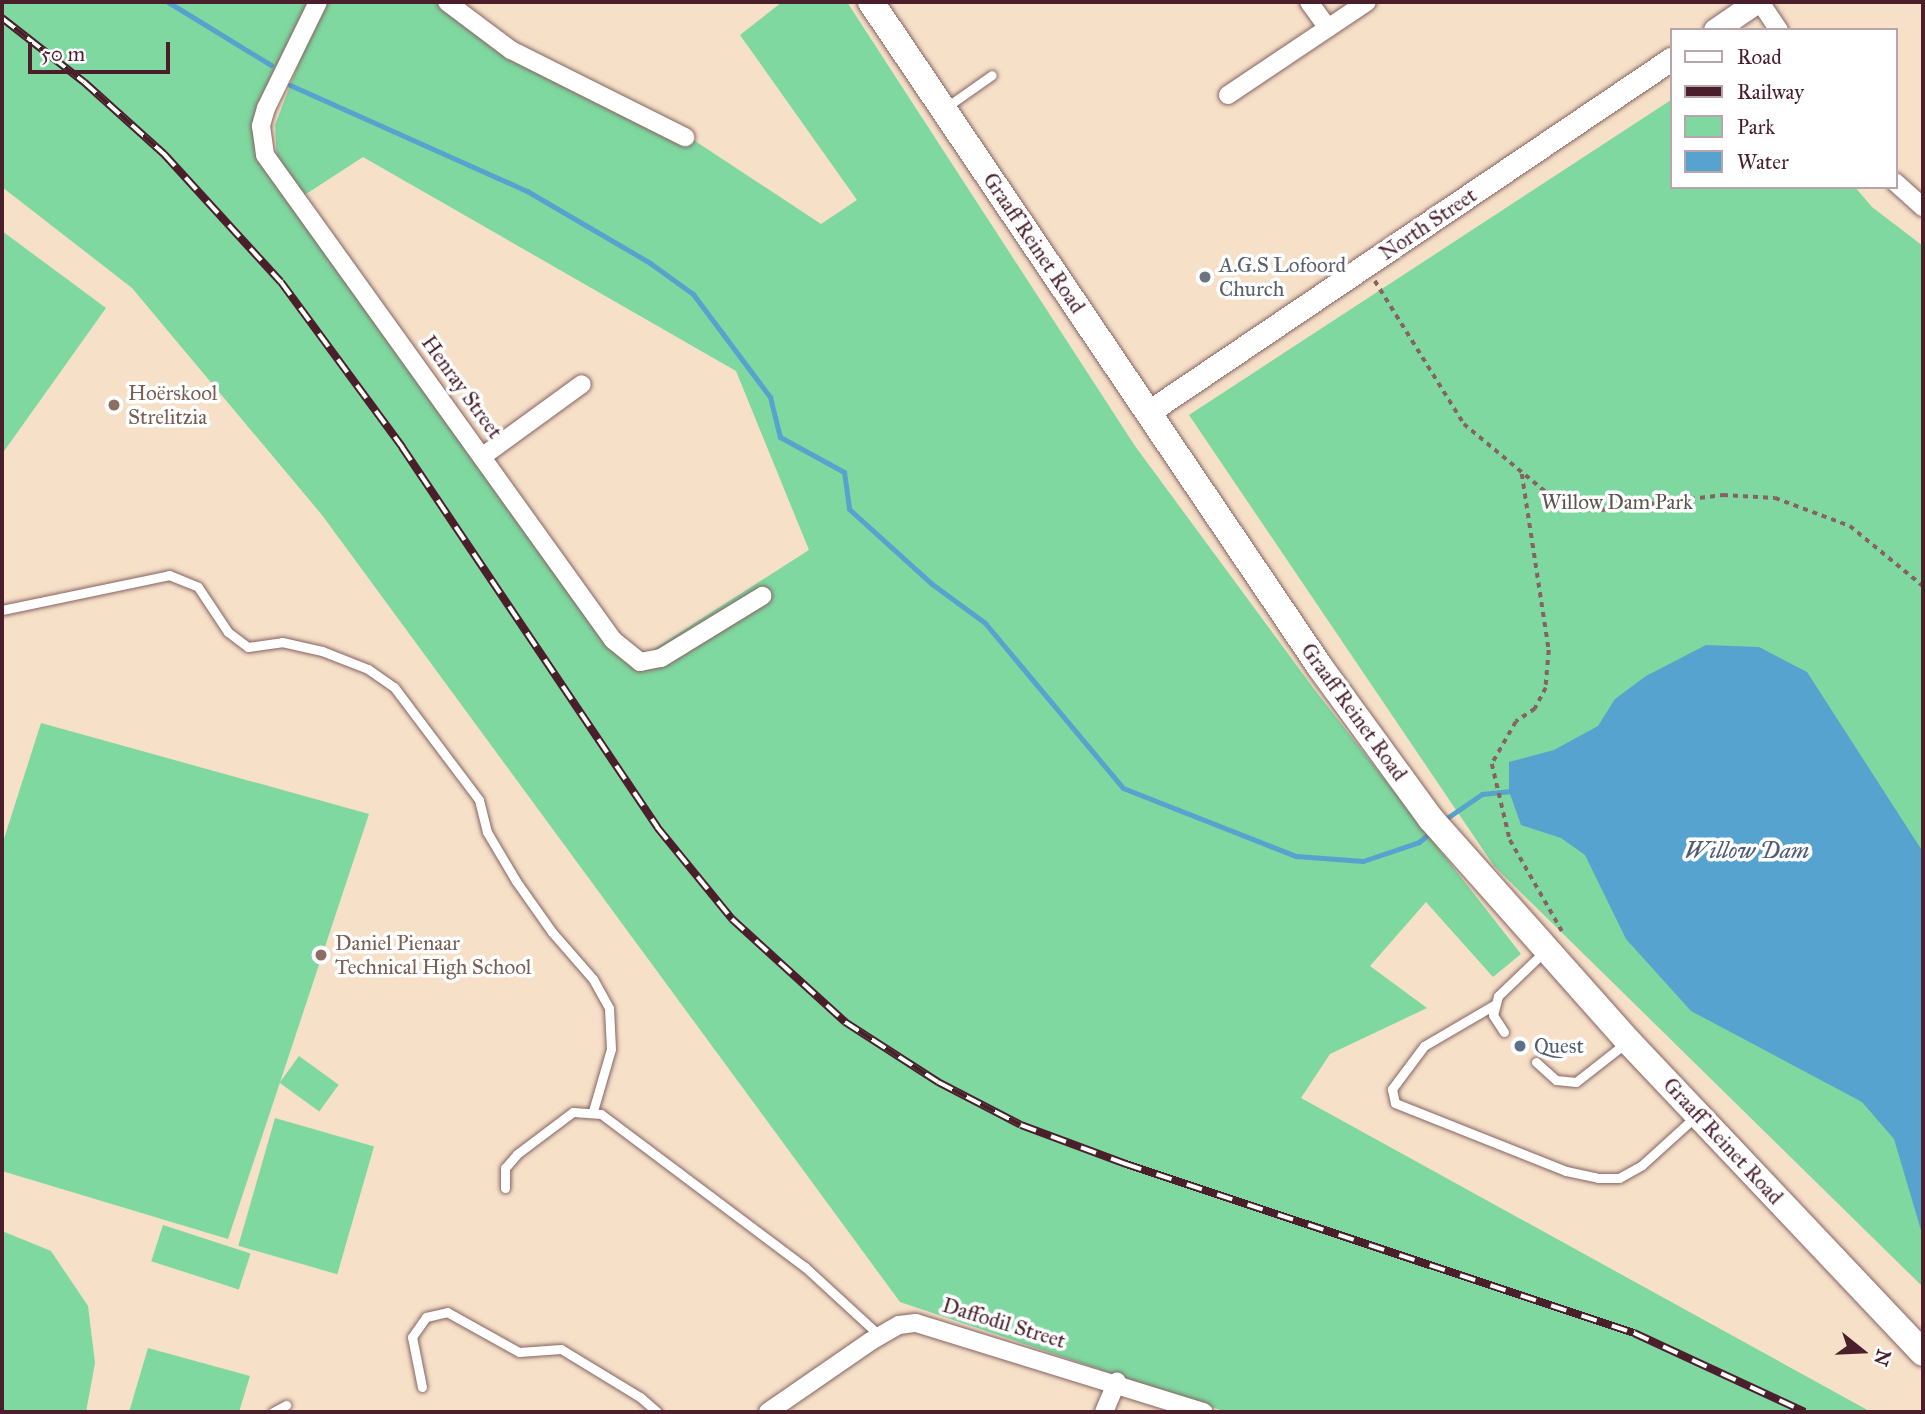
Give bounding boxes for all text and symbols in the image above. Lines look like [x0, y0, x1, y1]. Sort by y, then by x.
scale bar [32, 28, 173, 72]
legend [1670, 28, 1897, 189]
text: 50 m [41, 41, 85, 67]
text: Road [1737, 44, 1782, 70]
text: Railway [1737, 79, 1804, 105]
text: Park [1737, 114, 1775, 140]
text: Water [1737, 149, 1789, 175]
street label: Graaff Reinet Road [978, 168, 1090, 318]
street label: North Street [1375, 182, 1481, 266]
place label: A.G.S Lofoord Church [1219, 252, 1346, 302]
marker: A.G.S Lofoord Church [1197, 269, 1213, 285]
street label: Henray Street [416, 331, 508, 443]
place label: Hoërskool Strelitzia [128, 380, 217, 430]
marker: Hoërskool Strelitzia [106, 397, 122, 413]
park label: Willow Dam Park [1541, 489, 1693, 515]
street label: Graaff Reinet Road [1296, 638, 1412, 786]
water label: Willow Dam [1685, 836, 1809, 864]
place label: Daniel Pienaar Technical High School [335, 930, 531, 980]
marker: Daniel Pienaar Technical High School [313, 947, 329, 963]
place label: Quest [1534, 1033, 1584, 1059]
marker: Quest [1512, 1038, 1528, 1054]
street label: Graaff Reinet Road [1658, 1072, 1788, 1210]
street label: Daffodil Street [939, 1292, 1069, 1354]
north arrow [1827, 1316, 1897, 1386]
text: N [1869, 1346, 1896, 1369]

